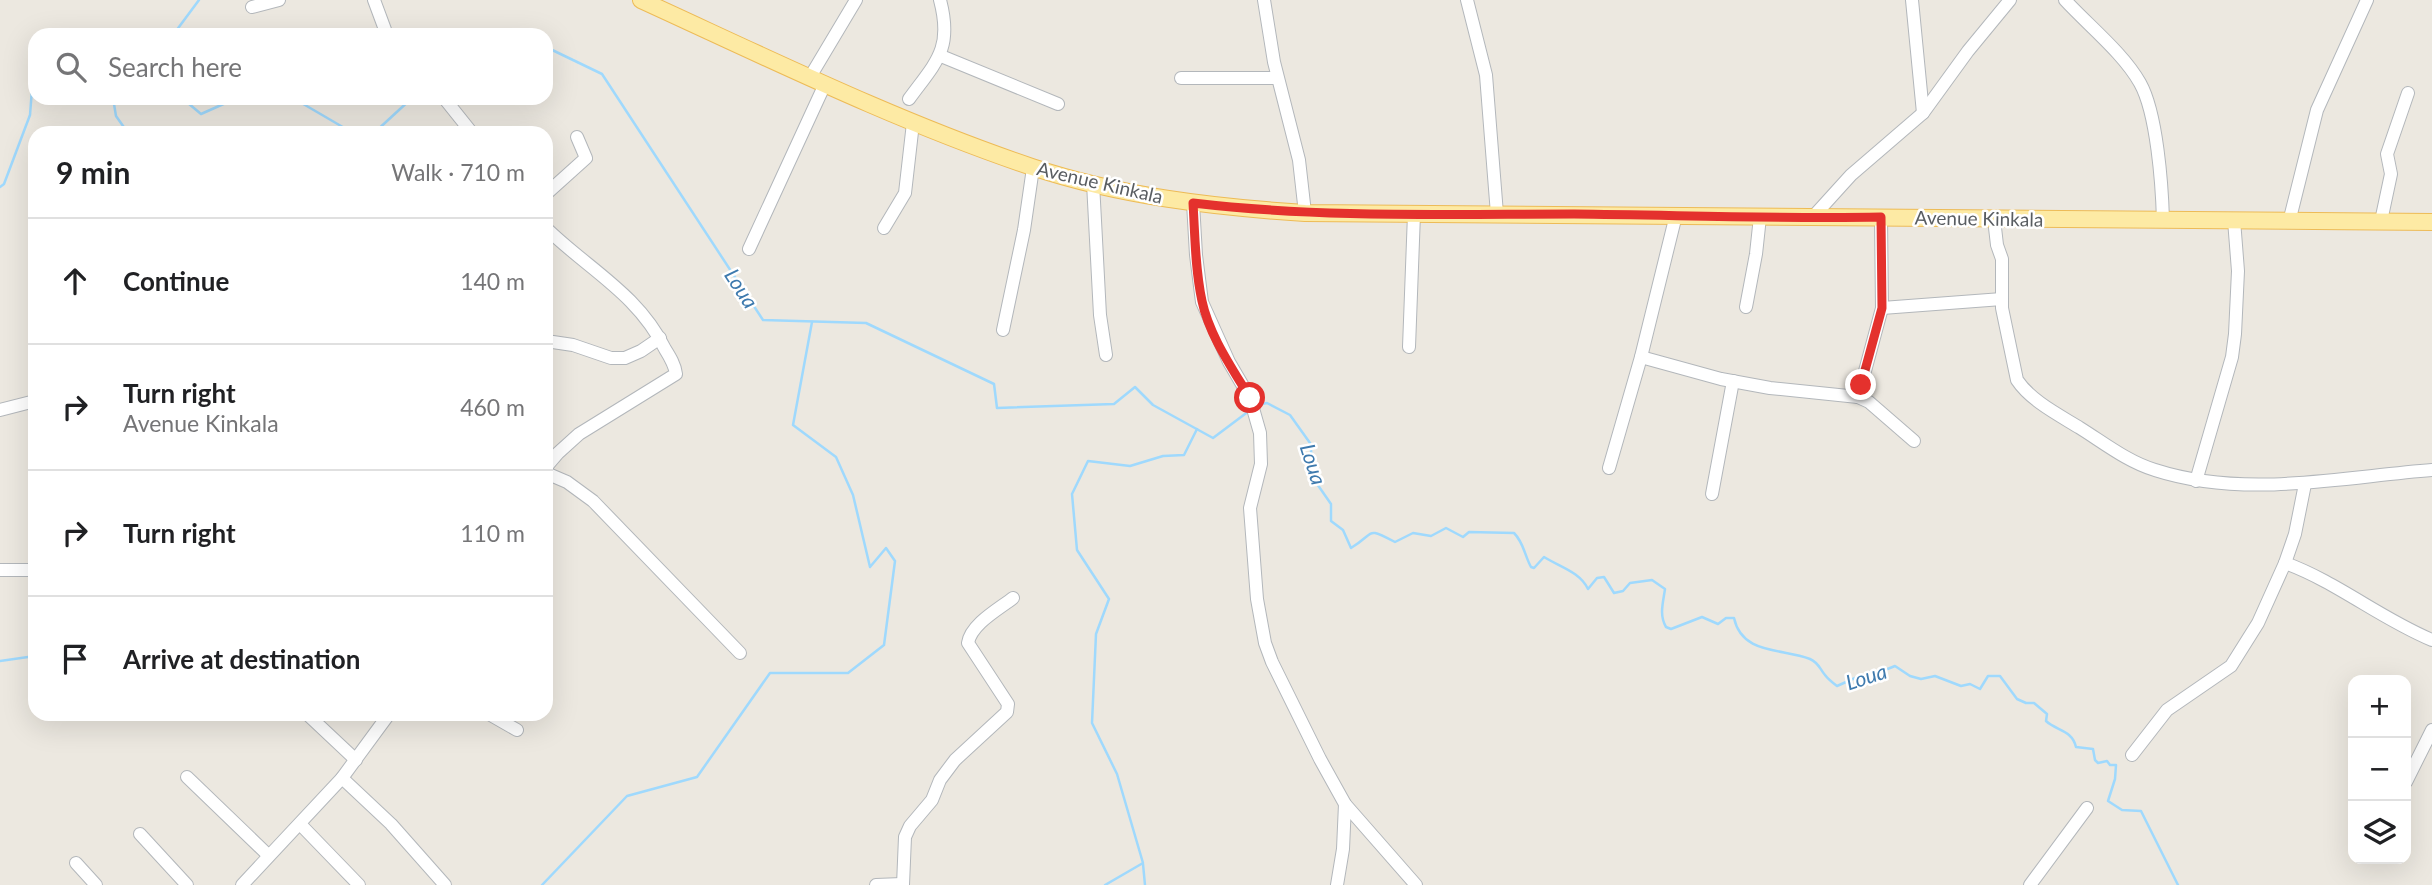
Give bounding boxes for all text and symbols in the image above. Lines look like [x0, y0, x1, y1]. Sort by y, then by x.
search box [28, 28, 553, 105]
icon: search [52, 48, 90, 86]
text: Search here [108, 51, 242, 83]
text: 9 min [56, 154, 130, 190]
street label: Avenue Kinkala [1035, 156, 1165, 208]
text: Walk · 710 m [391, 158, 525, 186]
street label: Avenue Kinkala [1915, 205, 2043, 231]
icon: ahead [56, 262, 94, 300]
water label: Loua [720, 264, 764, 312]
text: Continue [123, 265, 229, 297]
text: 140 m [460, 267, 525, 295]
route end [1845, 369, 1876, 400]
text: Turn right [123, 377, 236, 409]
route start [1234, 382, 1265, 413]
icon: right [56, 388, 94, 426]
text: 460 m [460, 393, 525, 421]
text: Avenue Kinkala [123, 409, 279, 437]
water label: Loua [1296, 440, 1332, 488]
icon: right [56, 514, 94, 552]
text: Turn right [123, 517, 236, 549]
text: 110 m [460, 519, 525, 547]
icon: arrive [56, 640, 94, 678]
text: Arrive at destination [123, 643, 360, 675]
water label: Loua [1842, 658, 1890, 694]
map controls [2348, 675, 2411, 864]
button: + [2348, 675, 2411, 738]
button: − [2348, 738, 2411, 801]
button: layers [2348, 801, 2411, 864]

